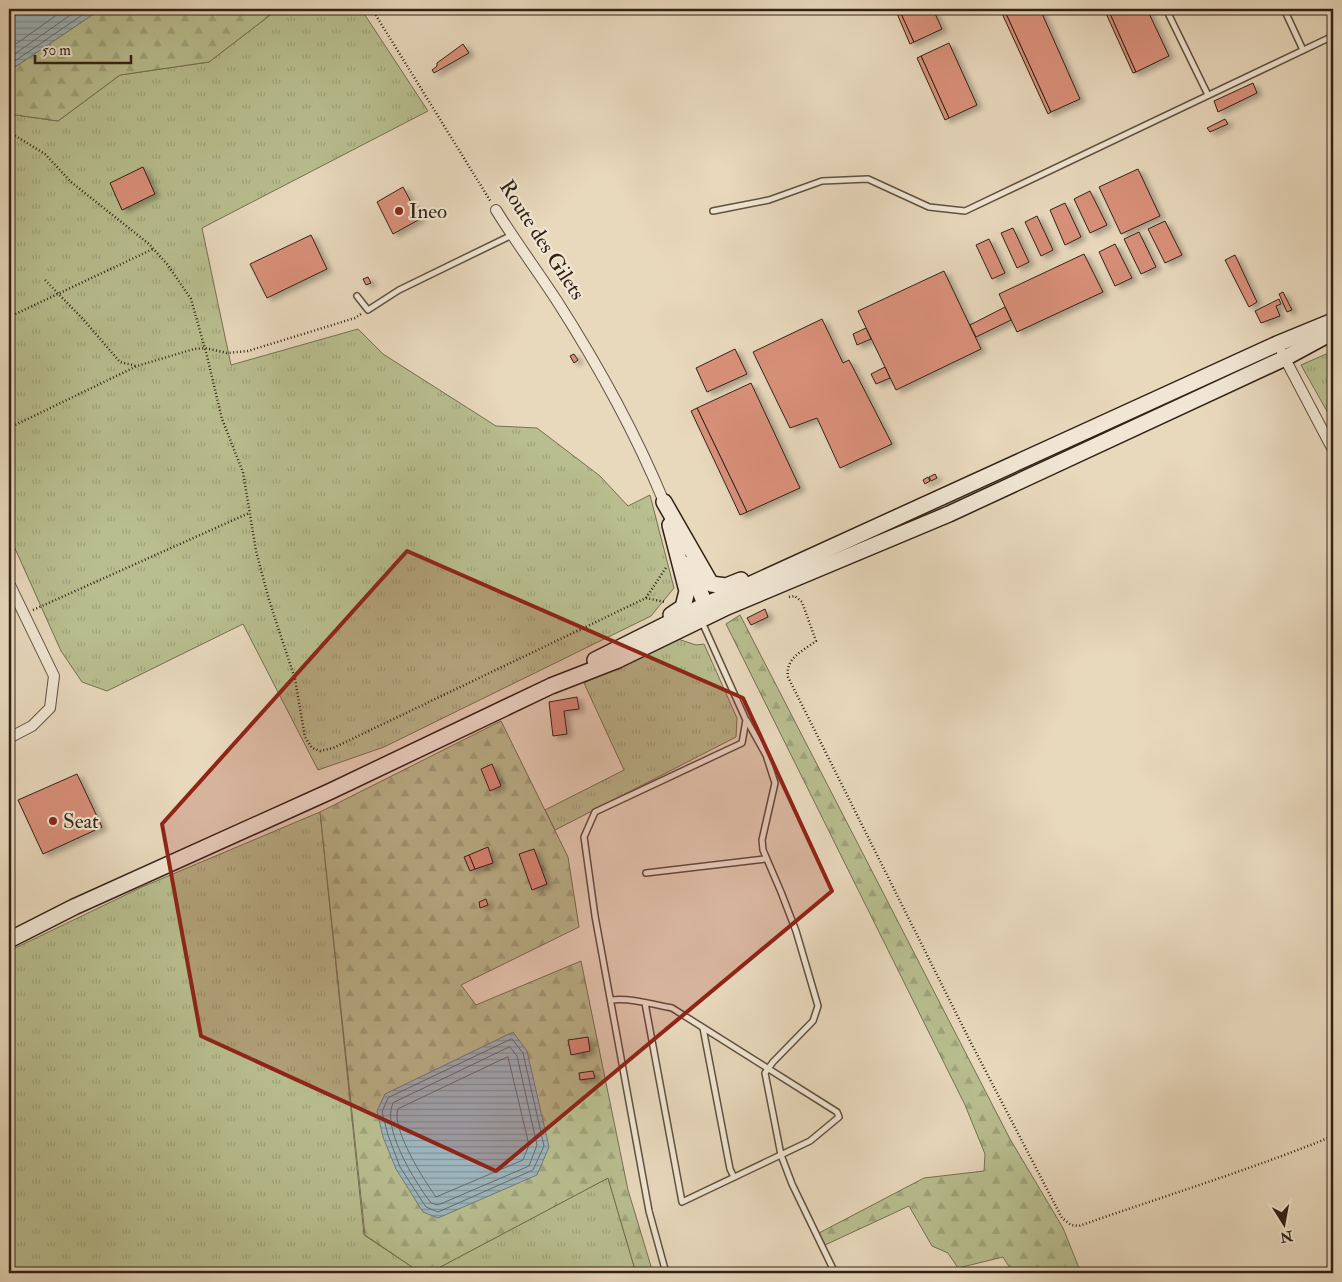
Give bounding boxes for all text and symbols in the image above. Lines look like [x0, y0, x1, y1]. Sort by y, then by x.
scale bar [35, 32, 131, 64]
text: 50 m [42, 41, 71, 60]
street label: Route des Gilets [493, 175, 591, 305]
place label: Ineo [409, 198, 447, 225]
marker: Ineo [393, 205, 405, 217]
place label: Seat [63, 808, 99, 835]
marker: Seat [47, 815, 59, 827]
north arrow [1260, 1200, 1310, 1250]
text: N [1278, 1227, 1295, 1246]

